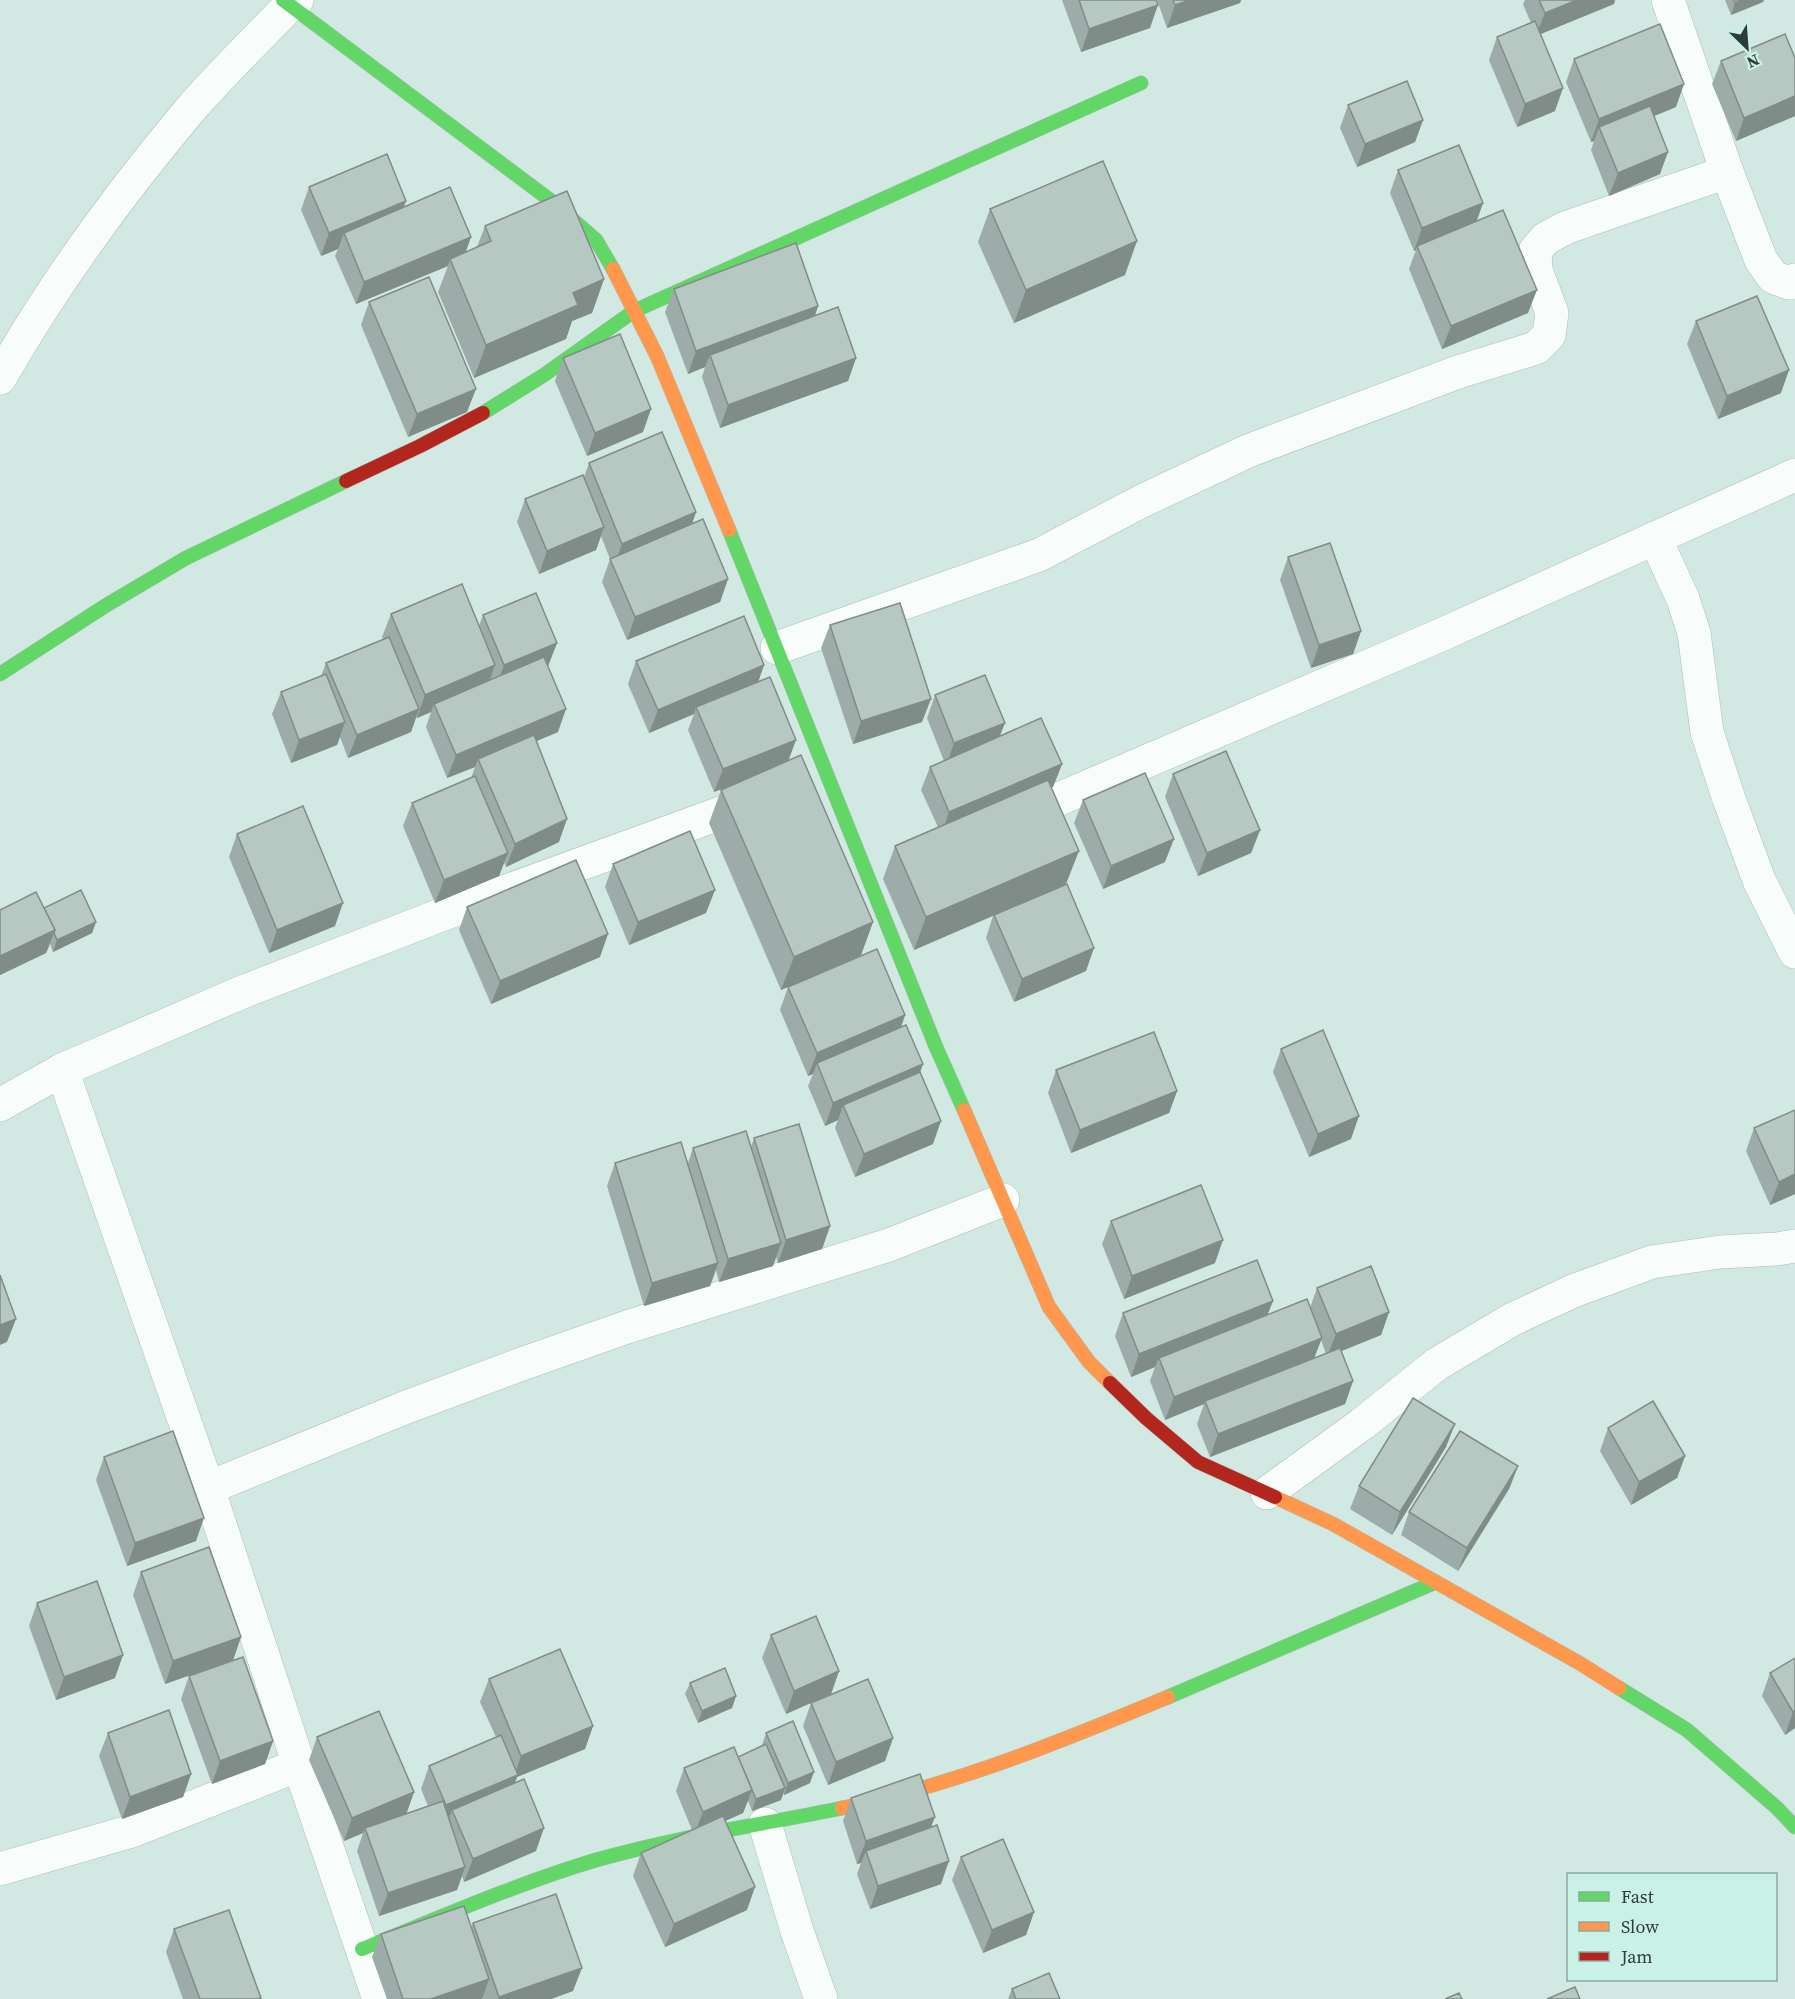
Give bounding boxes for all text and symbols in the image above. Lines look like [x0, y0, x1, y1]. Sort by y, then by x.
north arrow [1717, 18, 1777, 78]
text: N [1743, 49, 1763, 74]
legend [1567, 1873, 1777, 1981]
text: Fast [1621, 1884, 1654, 1909]
text: Slow [1621, 1914, 1659, 1939]
text: Jam [1620, 1944, 1653, 1969]

